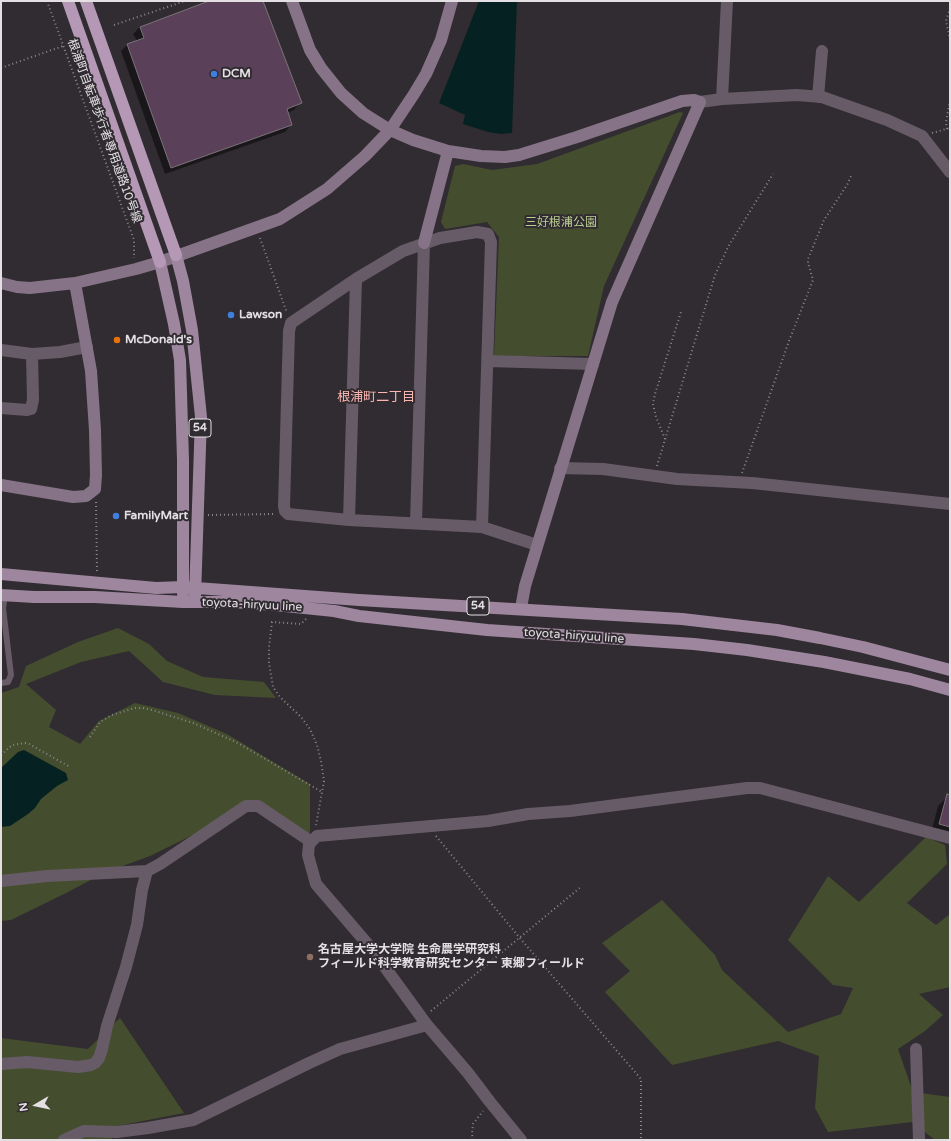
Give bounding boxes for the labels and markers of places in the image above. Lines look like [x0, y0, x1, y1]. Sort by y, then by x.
place label: DCM [222, 67, 251, 81]
marker: DCM [209, 69, 219, 79]
place label: Lawson [239, 308, 282, 322]
marker: Lawson [226, 310, 236, 320]
place label: McDonald's [125, 333, 192, 347]
marker: McDonald's [112, 335, 122, 345]
place label: FamilyMart [124, 509, 188, 523]
marker: FamilyMart [111, 511, 121, 521]
place label: 名古屋大学大学院 生命農学研究科 フィールド科学教育研究センター 東郷フィールド [318, 943, 585, 971]
marker: 名古屋大学大学院 生命農学研究科 フィールド科学教育研究センター 東郷フィールド [305, 952, 315, 962]

